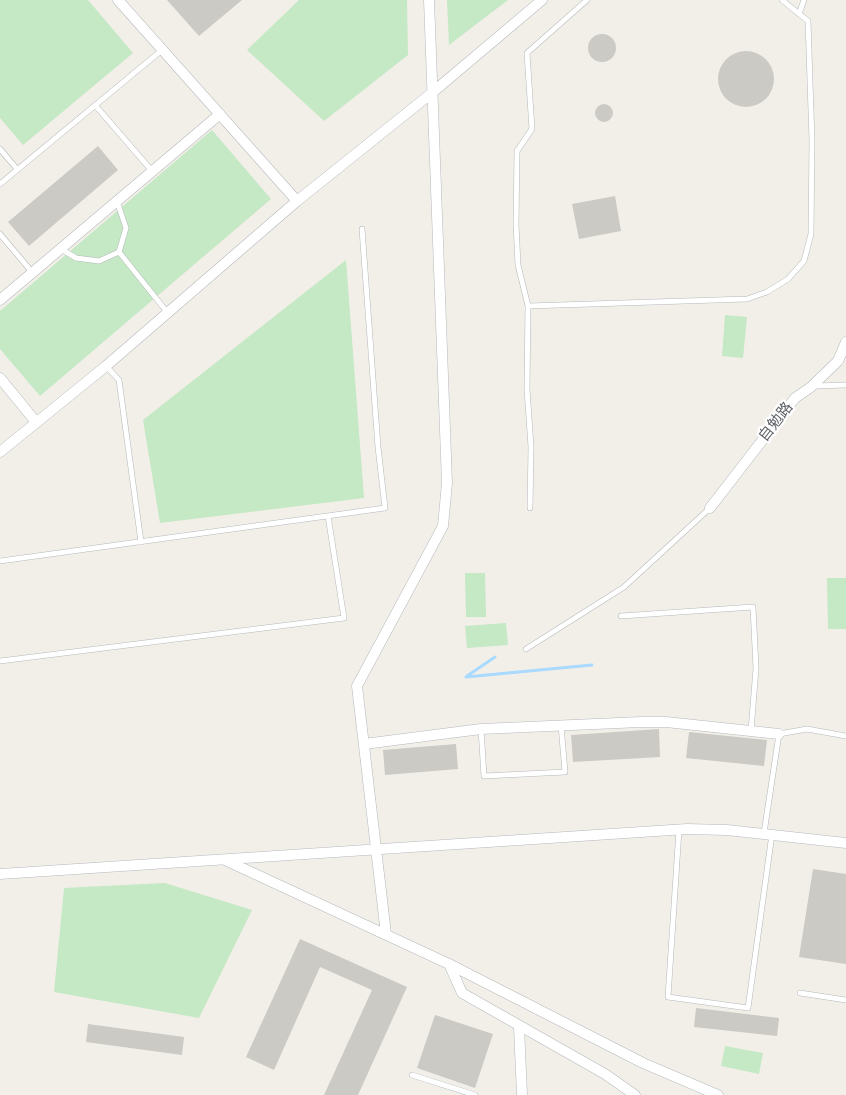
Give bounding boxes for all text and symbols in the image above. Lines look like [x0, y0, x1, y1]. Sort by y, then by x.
street label: 自勉路 [755, 399, 797, 445]

